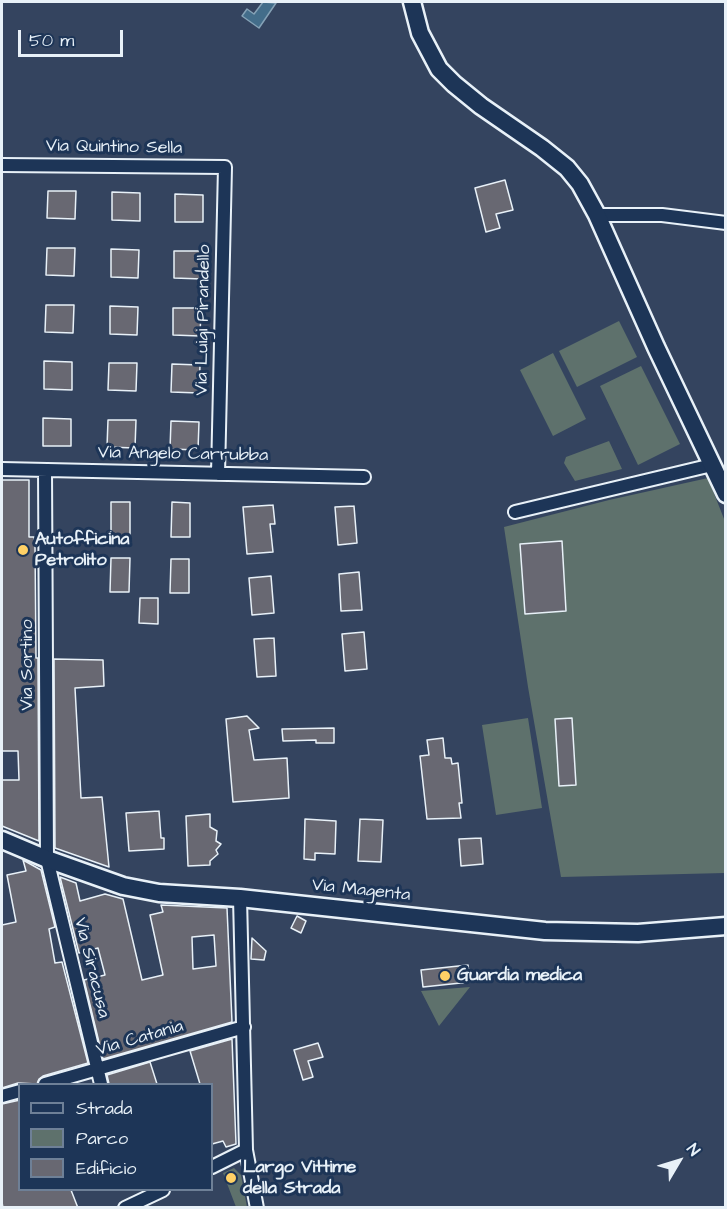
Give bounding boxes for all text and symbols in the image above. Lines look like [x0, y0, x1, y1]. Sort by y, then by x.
scale bar [21, 18, 126, 56]
text: 50 m [29, 28, 74, 53]
street label: Via Quintino Sella [46, 136, 182, 160]
street label: Via Luigi Pirandello [192, 244, 216, 396]
street label: Via Angelo Carrubba [98, 443, 268, 467]
place label: Autofficina Petrolito [35, 529, 129, 572]
marker: Autofficina Petrolito [16, 543, 30, 557]
street label: Via Sortino [17, 619, 39, 711]
street label: Via Magenta [311, 875, 411, 907]
street label: Via Siracusa [68, 916, 114, 1020]
place label: Guardia medica [457, 965, 582, 987]
marker: Guardia medica [438, 969, 452, 983]
street label: Via Catania [94, 1016, 186, 1062]
legend [18, 1083, 213, 1191]
text: Strada [76, 1096, 132, 1121]
text: Parco [76, 1126, 128, 1151]
north arrow [649, 1131, 709, 1191]
text: N [681, 1139, 705, 1161]
text: Edificio [76, 1156, 136, 1181]
place label: Largo Vittime della Strada [243, 1157, 356, 1200]
marker: Largo Vittime della Strada [224, 1171, 238, 1185]

